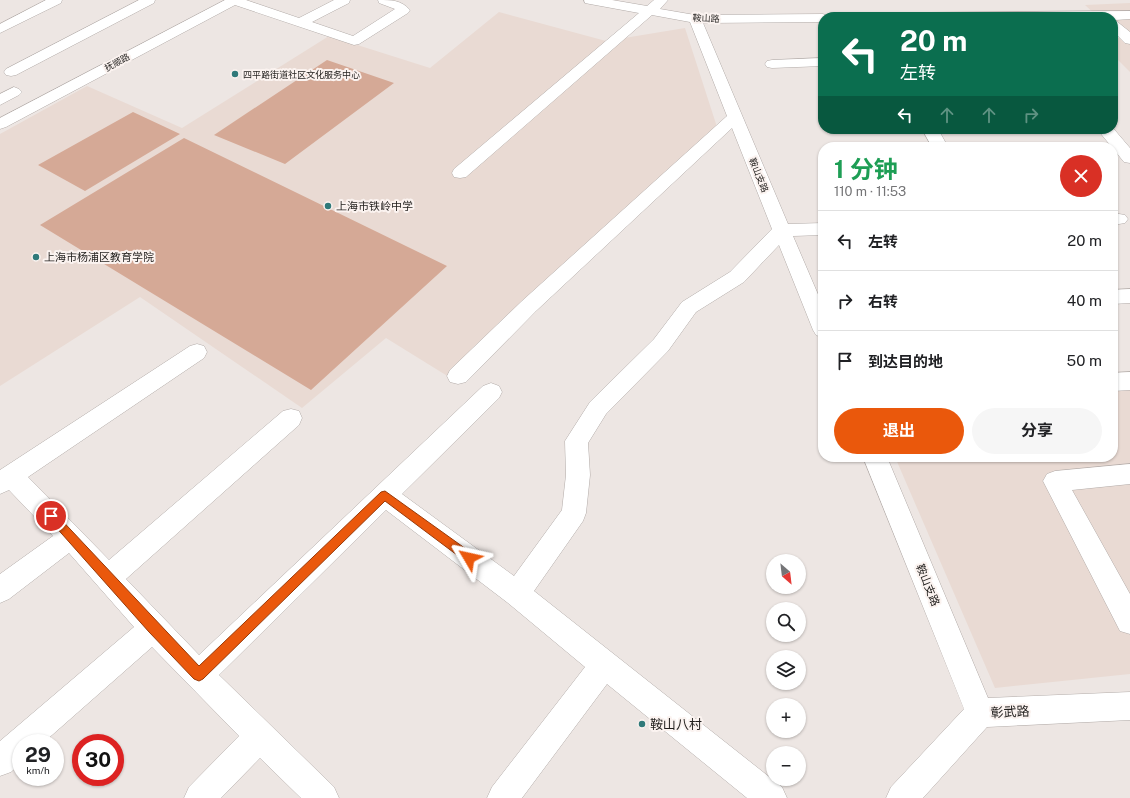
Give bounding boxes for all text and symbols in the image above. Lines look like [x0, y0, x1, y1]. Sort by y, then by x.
street label: 鞍山路 [692, 12, 720, 24]
text: 20 m [900, 24, 967, 57]
icon: left [834, 28, 886, 80]
street label: 抚顺路 [102, 51, 132, 73]
text: 左转 [900, 62, 936, 83]
marker: 四平路街道社区文化服务中心 [230, 69, 240, 79]
place label: 四平路街道社区文化服务中心 [243, 69, 360, 80]
icon: left [894, 104, 916, 126]
icon: ahead [936, 104, 958, 126]
icon: ahead [978, 104, 1000, 126]
icon: right [1020, 104, 1042, 126]
text: 1 分钟 [834, 155, 898, 183]
button: close [1060, 155, 1102, 197]
street label: 鞍山支路 [747, 156, 771, 194]
text: 110 m · 11:53 [834, 184, 906, 199]
place label: 上海市铁岭中学 [336, 200, 413, 212]
marker: 上海市铁岭中学 [323, 201, 333, 211]
icon: left [834, 230, 856, 252]
text: 20 m [1067, 232, 1102, 249]
text: 左转 [868, 233, 898, 250]
place label: 上海市杨浦区教育学院 [44, 251, 154, 263]
marker: 上海市杨浦区教育学院 [31, 252, 41, 262]
icon: right [834, 290, 856, 312]
text: 40 m [1067, 292, 1102, 309]
text: 右转 [868, 293, 898, 310]
icon: arrive [834, 350, 856, 372]
text: 50 m [1067, 352, 1102, 369]
text: 到达目的地 [868, 353, 943, 370]
button: 退出 [834, 408, 964, 454]
button: 分享 [972, 408, 1102, 454]
pin [34, 499, 68, 533]
icon: arrive [40, 505, 62, 527]
position arrow [448, 537, 490, 579]
north arrow [766, 554, 806, 594]
map controls [766, 554, 806, 786]
street label: 鞍山支路 [914, 562, 942, 608]
button: search [766, 602, 806, 642]
button: layers [766, 650, 806, 690]
button: + [766, 698, 806, 738]
street label: 彰武路 [990, 703, 1030, 721]
place label: 鞍山八村 [650, 717, 702, 732]
marker: 鞍山八村 [637, 719, 647, 729]
speed limit sign: 30 [72, 734, 124, 786]
text: 29 [25, 743, 51, 767]
button: − [766, 746, 806, 786]
text: km/h [26, 764, 50, 776]

